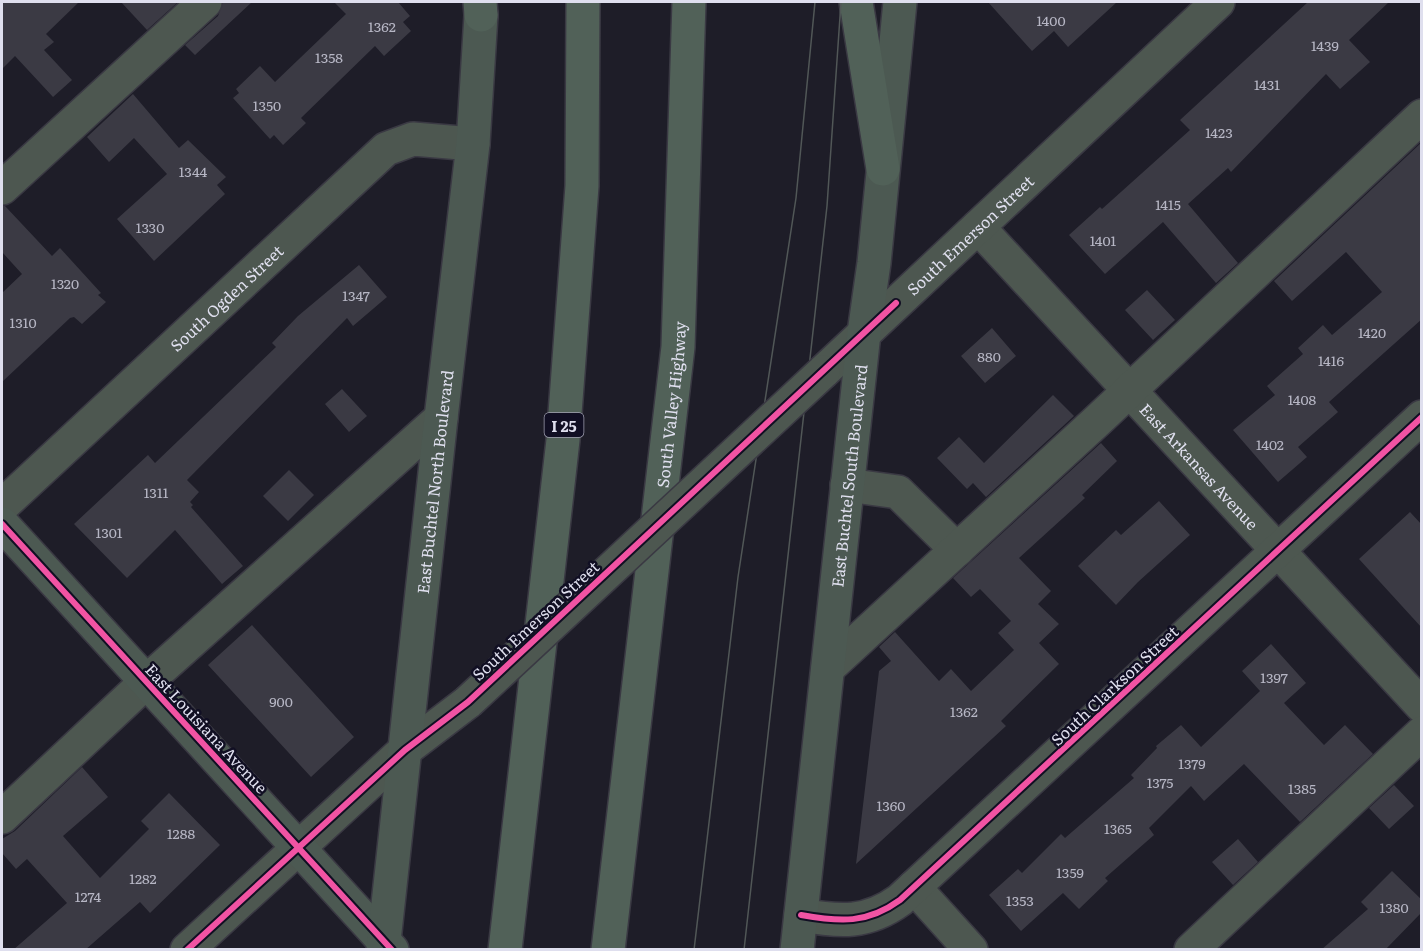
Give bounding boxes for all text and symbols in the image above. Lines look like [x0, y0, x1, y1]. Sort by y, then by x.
house number: 1400 [1036, 10, 1066, 30]
house number: 1362 [368, 16, 396, 36]
house number: 1439 [1311, 35, 1339, 55]
house number: 1358 [315, 47, 343, 67]
house number: 1431 [1254, 74, 1280, 94]
house number: 1350 [253, 95, 281, 115]
house number: 1423 [1205, 122, 1233, 142]
house number: 1344 [179, 161, 208, 181]
street label: South Emerson Street [901, 169, 1039, 300]
house number: 1415 [1155, 194, 1181, 214]
house number: 1330 [136, 217, 164, 237]
house number: 1401 [1090, 230, 1117, 250]
street label: South Ogden Street [164, 238, 289, 356]
house number: 1320 [51, 273, 79, 293]
house number: 1347 [342, 285, 370, 305]
house number: 1310 [9, 312, 37, 332]
street label: South Valley Highway [650, 320, 691, 489]
house number: 1420 [1358, 322, 1386, 342]
house number: 880 [977, 346, 1001, 366]
house number: 1416 [1318, 350, 1345, 370]
street label: East Buchtel South Boulevard [824, 363, 873, 589]
street label: East Buchtel North Boulevard [410, 368, 459, 595]
house number: 1408 [1288, 389, 1317, 409]
street label: East Arkansas Avenue [1135, 397, 1265, 535]
road number: I 25 [544, 413, 584, 437]
house number: 1402 [1256, 434, 1284, 454]
house number: 1311 [144, 482, 169, 502]
house number: 1301 [95, 522, 123, 542]
street label: South Emerson Street [466, 554, 604, 685]
street label: South Clarkson Street [1045, 619, 1184, 751]
street label: East Louisiana Avenue [140, 658, 274, 798]
house number: 1397 [1260, 667, 1288, 687]
house number: 900 [269, 691, 293, 711]
house number: 1362 [950, 701, 978, 721]
house number: 1379 [1178, 753, 1206, 773]
house number: 1375 [1147, 772, 1173, 792]
house number: 1385 [1288, 778, 1316, 798]
house number: 1360 [877, 795, 905, 815]
house number: 1365 [1104, 818, 1132, 838]
house number: 1288 [167, 823, 195, 843]
house number: 1359 [1056, 862, 1084, 882]
house number: 1282 [129, 868, 157, 888]
house number: 1274 [75, 886, 102, 906]
house number: 1353 [1006, 890, 1034, 910]
house number: 1380 [1379, 897, 1409, 917]

